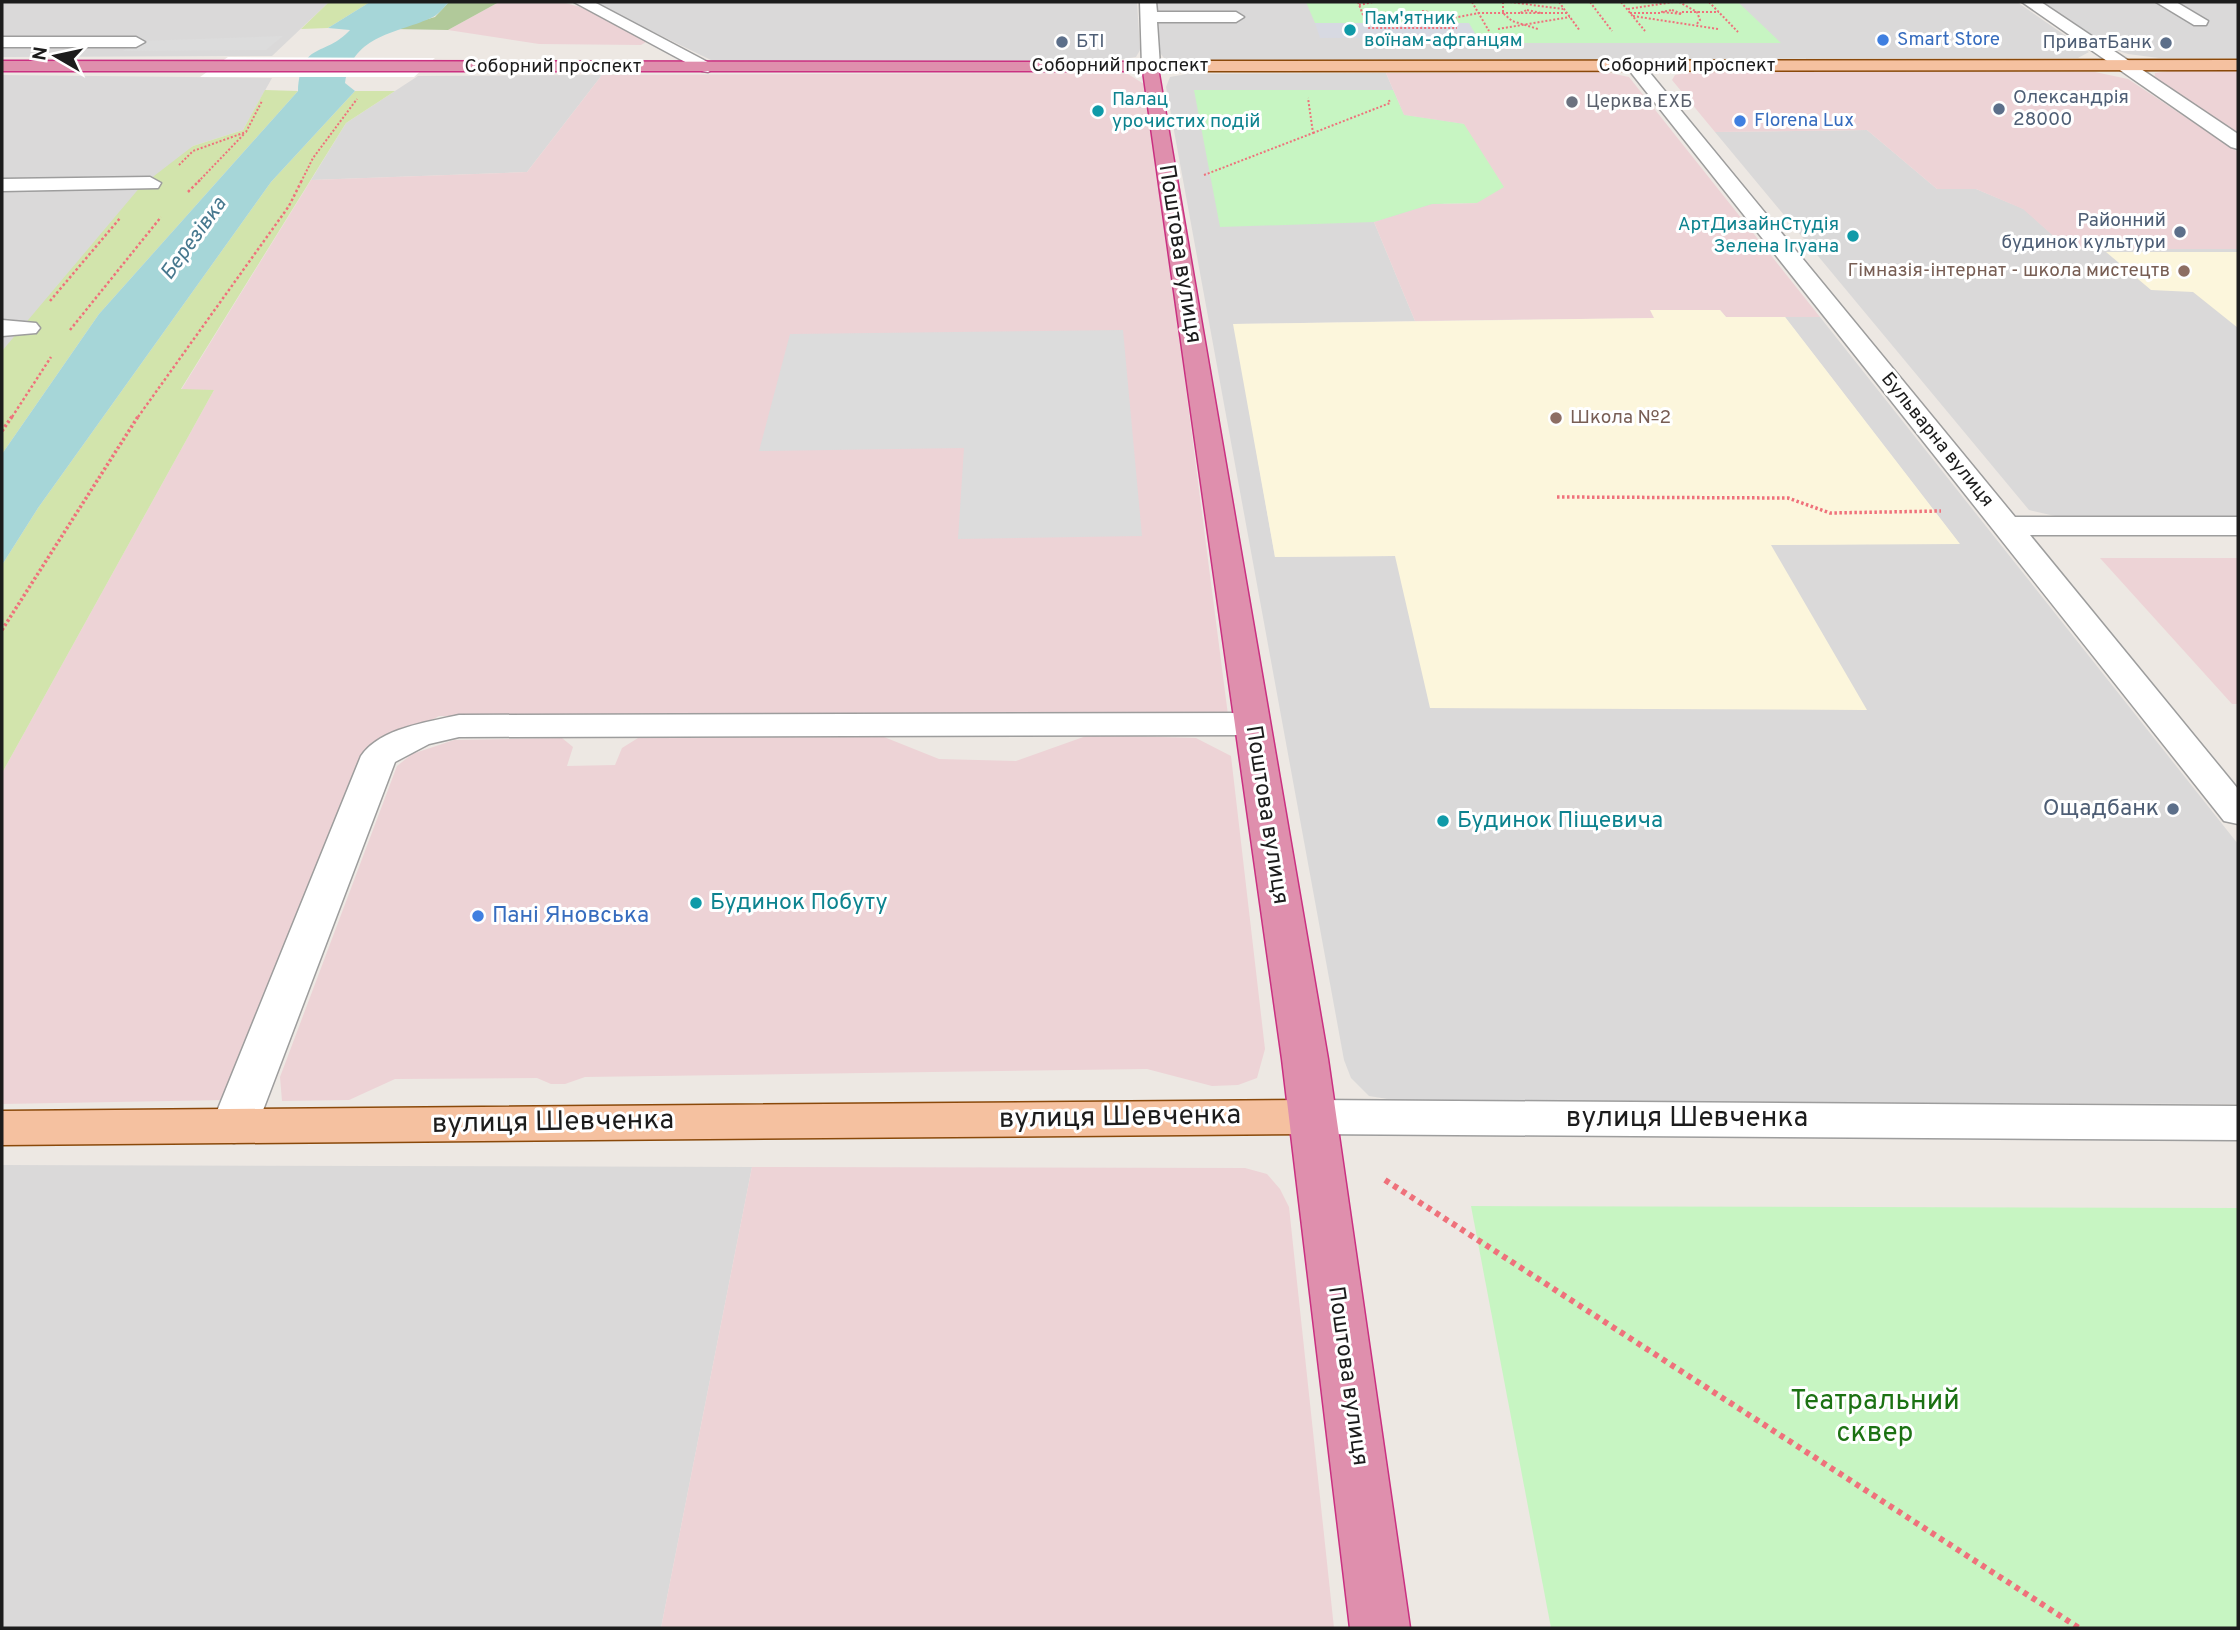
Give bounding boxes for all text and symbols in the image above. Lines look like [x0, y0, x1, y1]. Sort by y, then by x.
place label: Пам'ятник воїнам-афганцям [1364, 7, 1523, 53]
north arrow [21, 21, 91, 91]
marker: Пам'ятник воїнам-афганцям [1342, 22, 1358, 38]
place label: Smart Store [1897, 28, 2000, 52]
place label: БТІ [1076, 30, 1105, 54]
place label: ПриватБанк [2043, 31, 2152, 55]
marker: Smart Store [1875, 32, 1891, 48]
marker: БТІ [1054, 34, 1070, 50]
marker: ПриватБанк [2158, 35, 2174, 51]
text: N [28, 45, 54, 62]
street label: Соборний проспект [1032, 54, 1209, 78]
street label: Соборний проспект [1599, 54, 1776, 78]
street label: Соборний проспект [465, 55, 642, 79]
place label: Олександрія 28000 [2013, 86, 2129, 132]
place label: Палац урочистих подій [1112, 88, 1260, 134]
place label: Церква ЕХБ [1586, 90, 1692, 114]
marker: Церква ЕХБ [1564, 94, 1580, 110]
marker: Олександрія 28000 [1991, 101, 2007, 117]
marker: Палац урочистих подій [1090, 103, 1106, 119]
place label: Florena Lux [1754, 109, 1854, 133]
marker: Florena Lux [1732, 113, 1748, 129]
street label: Поштова вулиця [1151, 162, 1207, 346]
water label: Березівка [155, 192, 233, 286]
place label: Районний будинок культури [2001, 209, 2166, 255]
place label: АртДизайнСтудія Зелена Ігуана [1678, 213, 1839, 259]
marker: Районний будинок культури [2172, 224, 2188, 240]
marker: АртДизайнСтудія Зелена Ігуана [1845, 228, 1861, 244]
place label: Гімназія-інтернат - школа мистецтв [1847, 259, 2170, 283]
marker: Гімназія-інтернат - школа мистецтв [2176, 263, 2192, 279]
street label: Бульварна вулиця [1875, 368, 1999, 512]
place label: Школа №2 [1570, 406, 1671, 430]
marker: Школа №2 [1548, 410, 1564, 426]
street label: Поштова вулиця [1238, 723, 1294, 907]
place label: Ощадбанк [2043, 795, 2159, 824]
marker: Ощадбанк [2165, 801, 2181, 817]
place label: Будинок Піщевича [1457, 807, 1663, 836]
marker: Будинок Піщевича [1435, 813, 1451, 829]
place label: Будинок Побуту [710, 889, 888, 918]
marker: Будинок Побуту [688, 895, 704, 911]
place label: Пані Яновська [492, 902, 649, 931]
marker: Пані Яновська [470, 908, 486, 924]
street label: вулиця Шевченка [999, 1098, 1241, 1138]
street label: вулиця Шевченка [1566, 1101, 1808, 1137]
street label: вулиця Шевченка [432, 1103, 674, 1143]
street label: Поштова вулиця [1320, 1284, 1374, 1468]
park label: Театральний сквер [1790, 1384, 1960, 1452]

